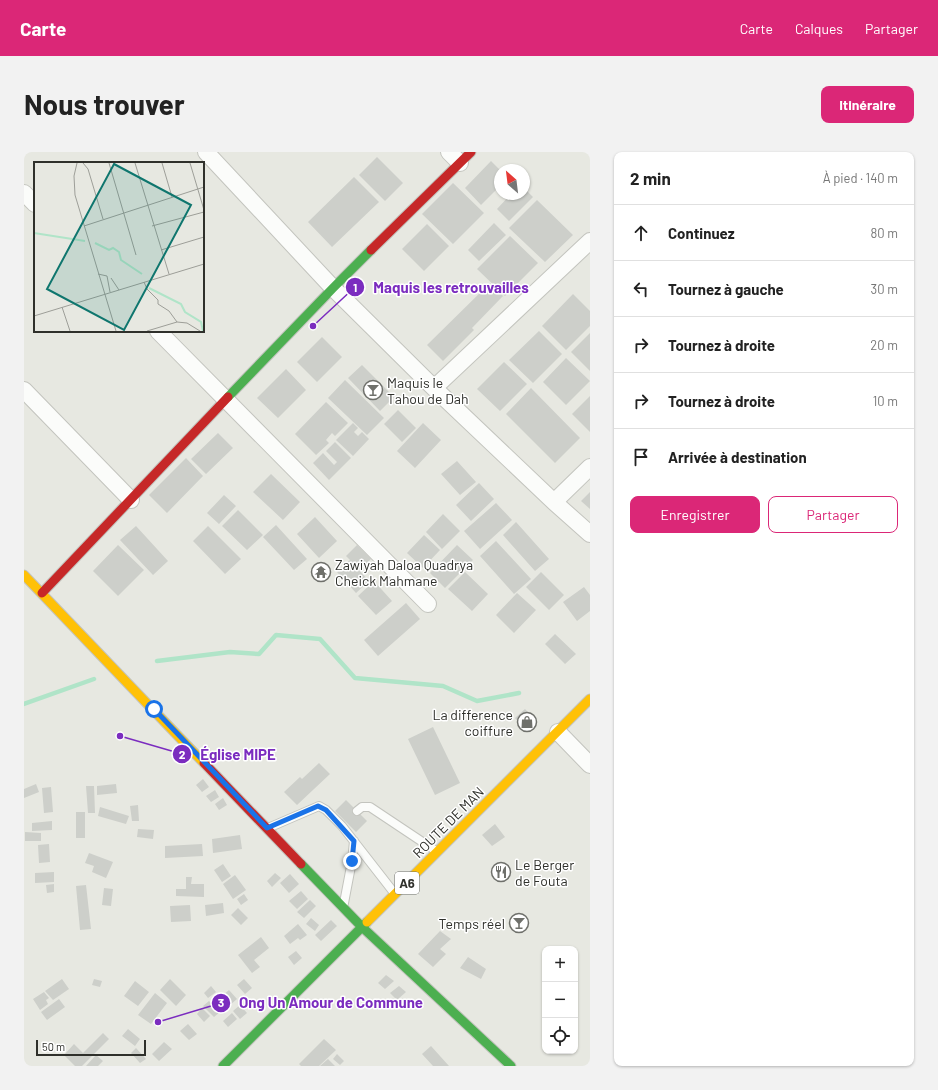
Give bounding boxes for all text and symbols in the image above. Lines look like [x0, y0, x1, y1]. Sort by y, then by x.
text: Carte [20, 17, 66, 40]
text: Carte [740, 20, 773, 37]
text: Calques [795, 20, 843, 37]
text: Partager [865, 20, 918, 37]
button: Itinéraire [821, 86, 914, 123]
text: Nous trouver [24, 87, 185, 121]
inset map [34, 162, 204, 332]
north arrow [494, 164, 530, 200]
text: 2 min [630, 168, 671, 188]
text: À pied · 140 m [823, 170, 898, 186]
icon: ahead [630, 222, 652, 244]
text: Continuez [668, 224, 735, 242]
text: 80 m [871, 225, 898, 241]
callout: Maquis les retrouvailles [345, 274, 536, 301]
text: Maquis les retrouvailles [373, 278, 529, 296]
icon: left [630, 278, 652, 300]
text: 1 [353, 280, 357, 294]
text: Tournez à gauche [668, 280, 784, 298]
text: 30 m [871, 281, 898, 297]
icon: right [630, 334, 652, 356]
text: Tournez à droite [668, 336, 775, 354]
text: 20 m [870, 337, 898, 353]
place label: Maquis le Tahou de Dah [387, 374, 468, 407]
bar icon: Maquis le Tahou de Dah [362, 379, 384, 401]
icon: right [630, 390, 652, 412]
text: Tournez à droite [668, 392, 775, 410]
text: 10 m [873, 393, 898, 409]
icon: arrive [630, 446, 652, 468]
text: Arrivée à destination [668, 448, 807, 466]
button: Enregistrer [630, 496, 760, 533]
button: Partager [768, 496, 898, 533]
place label: Zawiyah Daloa Quadrya Cheick Mahmane [335, 556, 473, 589]
temple icon: Zawiyah Daloa Quadrya Cheick Mahmane [310, 561, 332, 583]
route start [145, 700, 163, 718]
place label: La difference coiffure [432, 706, 513, 739]
shop icon: La difference coiffure [516, 711, 538, 733]
callout: Église MIPE [172, 741, 284, 768]
text: Église MIPE [200, 745, 276, 763]
text: 2 [179, 747, 186, 761]
street label: ROUTE DE MAN [409, 783, 487, 861]
route end [343, 852, 361, 870]
place label: Le Berger de Fouta [515, 856, 574, 889]
restaurant icon: Le Berger de Fouta [490, 861, 512, 883]
road number: A6 [395, 872, 419, 894]
bar icon: Temps réel [508, 912, 530, 934]
place label: Temps réel [439, 915, 505, 932]
map controls [542, 946, 578, 1054]
button: + [542, 946, 578, 982]
button: − [542, 982, 578, 1018]
callout: Ong Un Amour de Commune [211, 989, 431, 1016]
text: Ong Un Amour de Commune [239, 993, 423, 1011]
text: 3 [218, 995, 224, 1009]
button: locate [542, 1018, 578, 1054]
scale bar [36, 1038, 146, 1057]
text: 50 m [42, 1040, 65, 1053]

